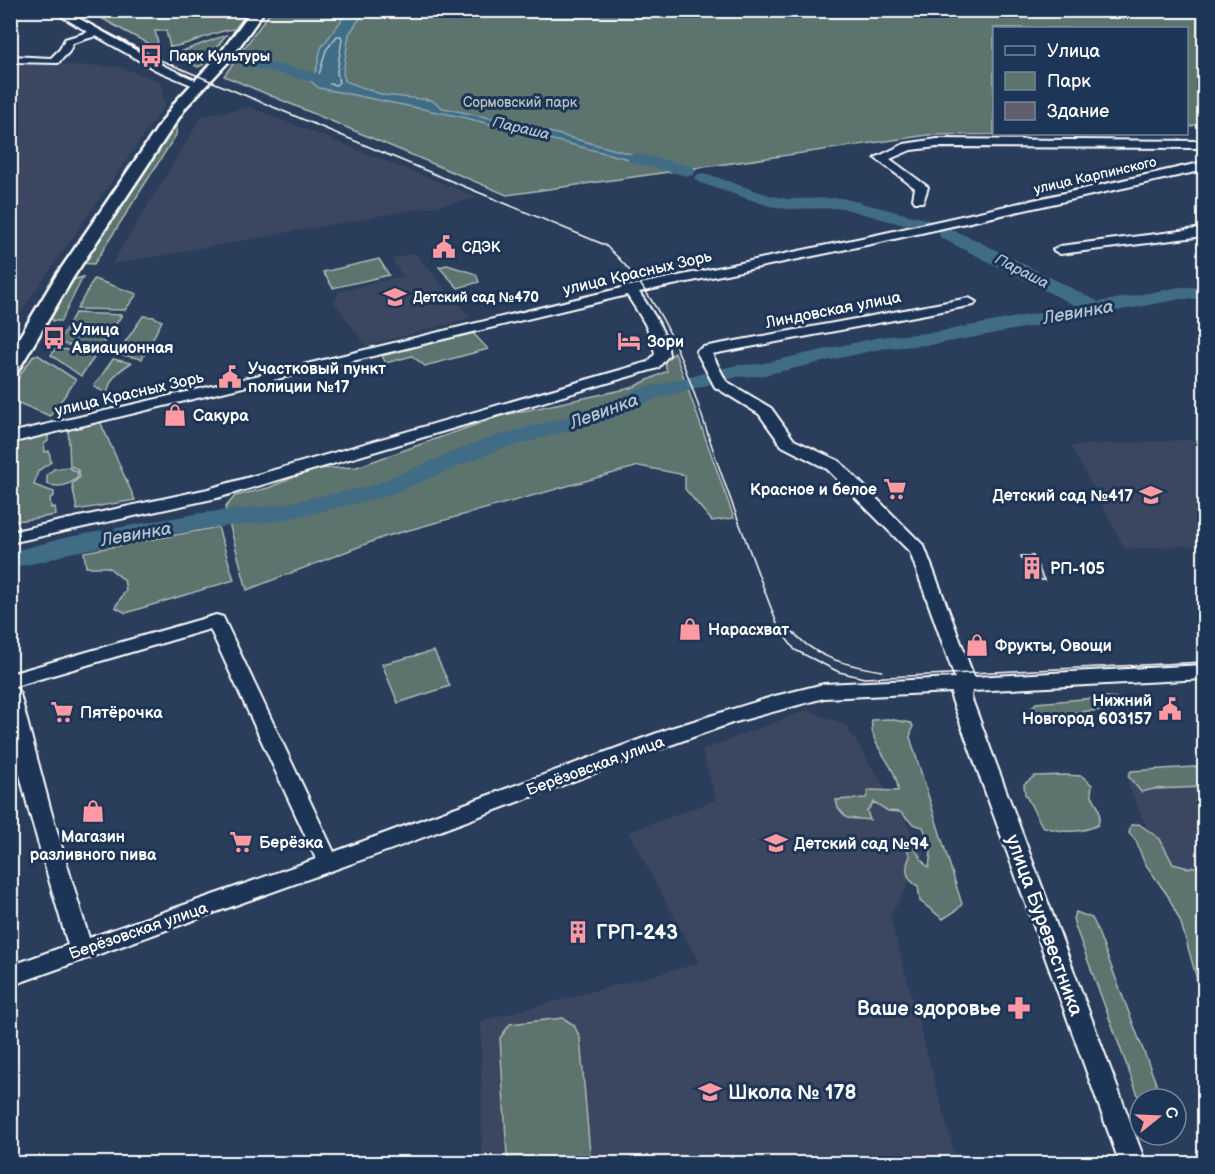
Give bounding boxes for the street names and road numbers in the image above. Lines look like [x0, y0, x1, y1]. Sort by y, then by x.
street label: улица Карпинского [1032, 153, 1158, 198]
street label: улица Красных Зорь [561, 247, 714, 300]
street label: Линдовская улица [763, 288, 903, 333]
street label: улица Красных Зорь [53, 368, 206, 421]
street label: Берёзовская улица [524, 732, 668, 800]
street label: улица Буревестника [1000, 831, 1088, 1020]
street label: Берёзовская улица [67, 899, 211, 964]

